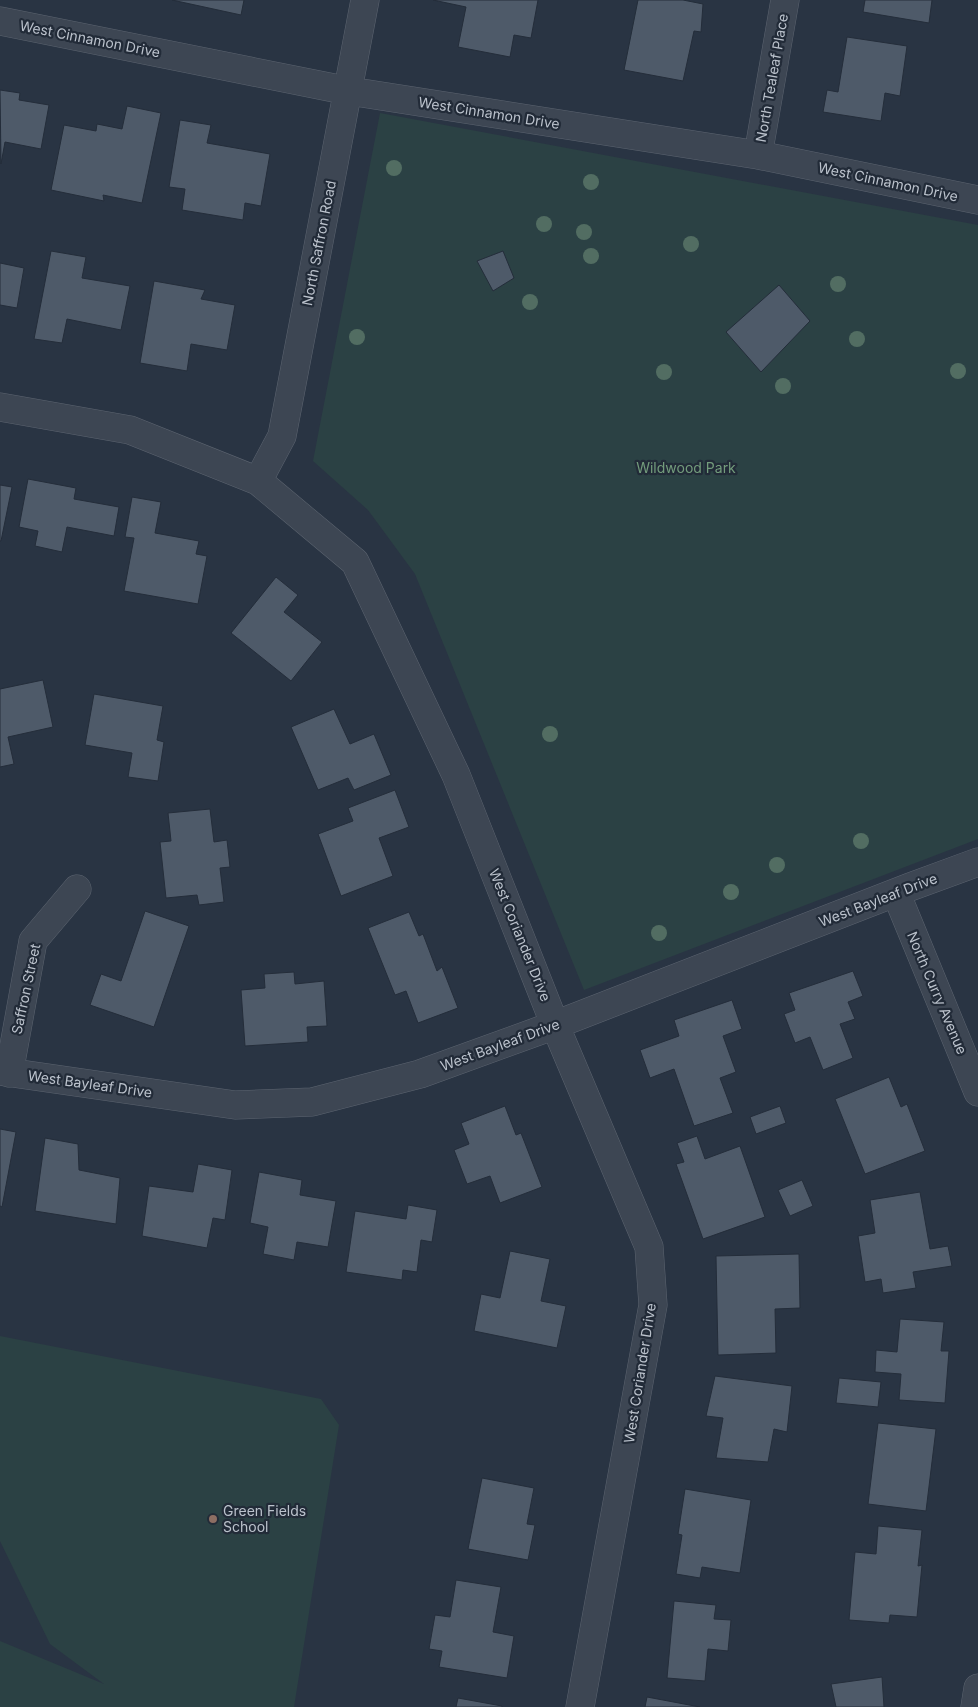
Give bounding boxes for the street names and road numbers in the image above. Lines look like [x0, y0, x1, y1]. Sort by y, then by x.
street label: North Tealeaf Place [752, 12, 791, 144]
street label: West Cinnamon Drive [18, 17, 162, 60]
street label: West Cinnamon Drive [417, 93, 561, 132]
street label: West Cinnamon Drive [816, 158, 960, 205]
street label: North Saffron Road [298, 179, 339, 307]
street label: West Coriander Drive [486, 866, 555, 1004]
street label: West Bayleaf Drive [816, 869, 939, 930]
street label: North Curry Avenue [904, 929, 971, 1057]
street label: Saffron Street [8, 942, 43, 1036]
street label: West Bayleaf Drive [438, 1015, 562, 1074]
street label: West Bayleaf Drive [27, 1066, 153, 1101]
street label: West Coriander Drive [620, 1302, 659, 1444]

